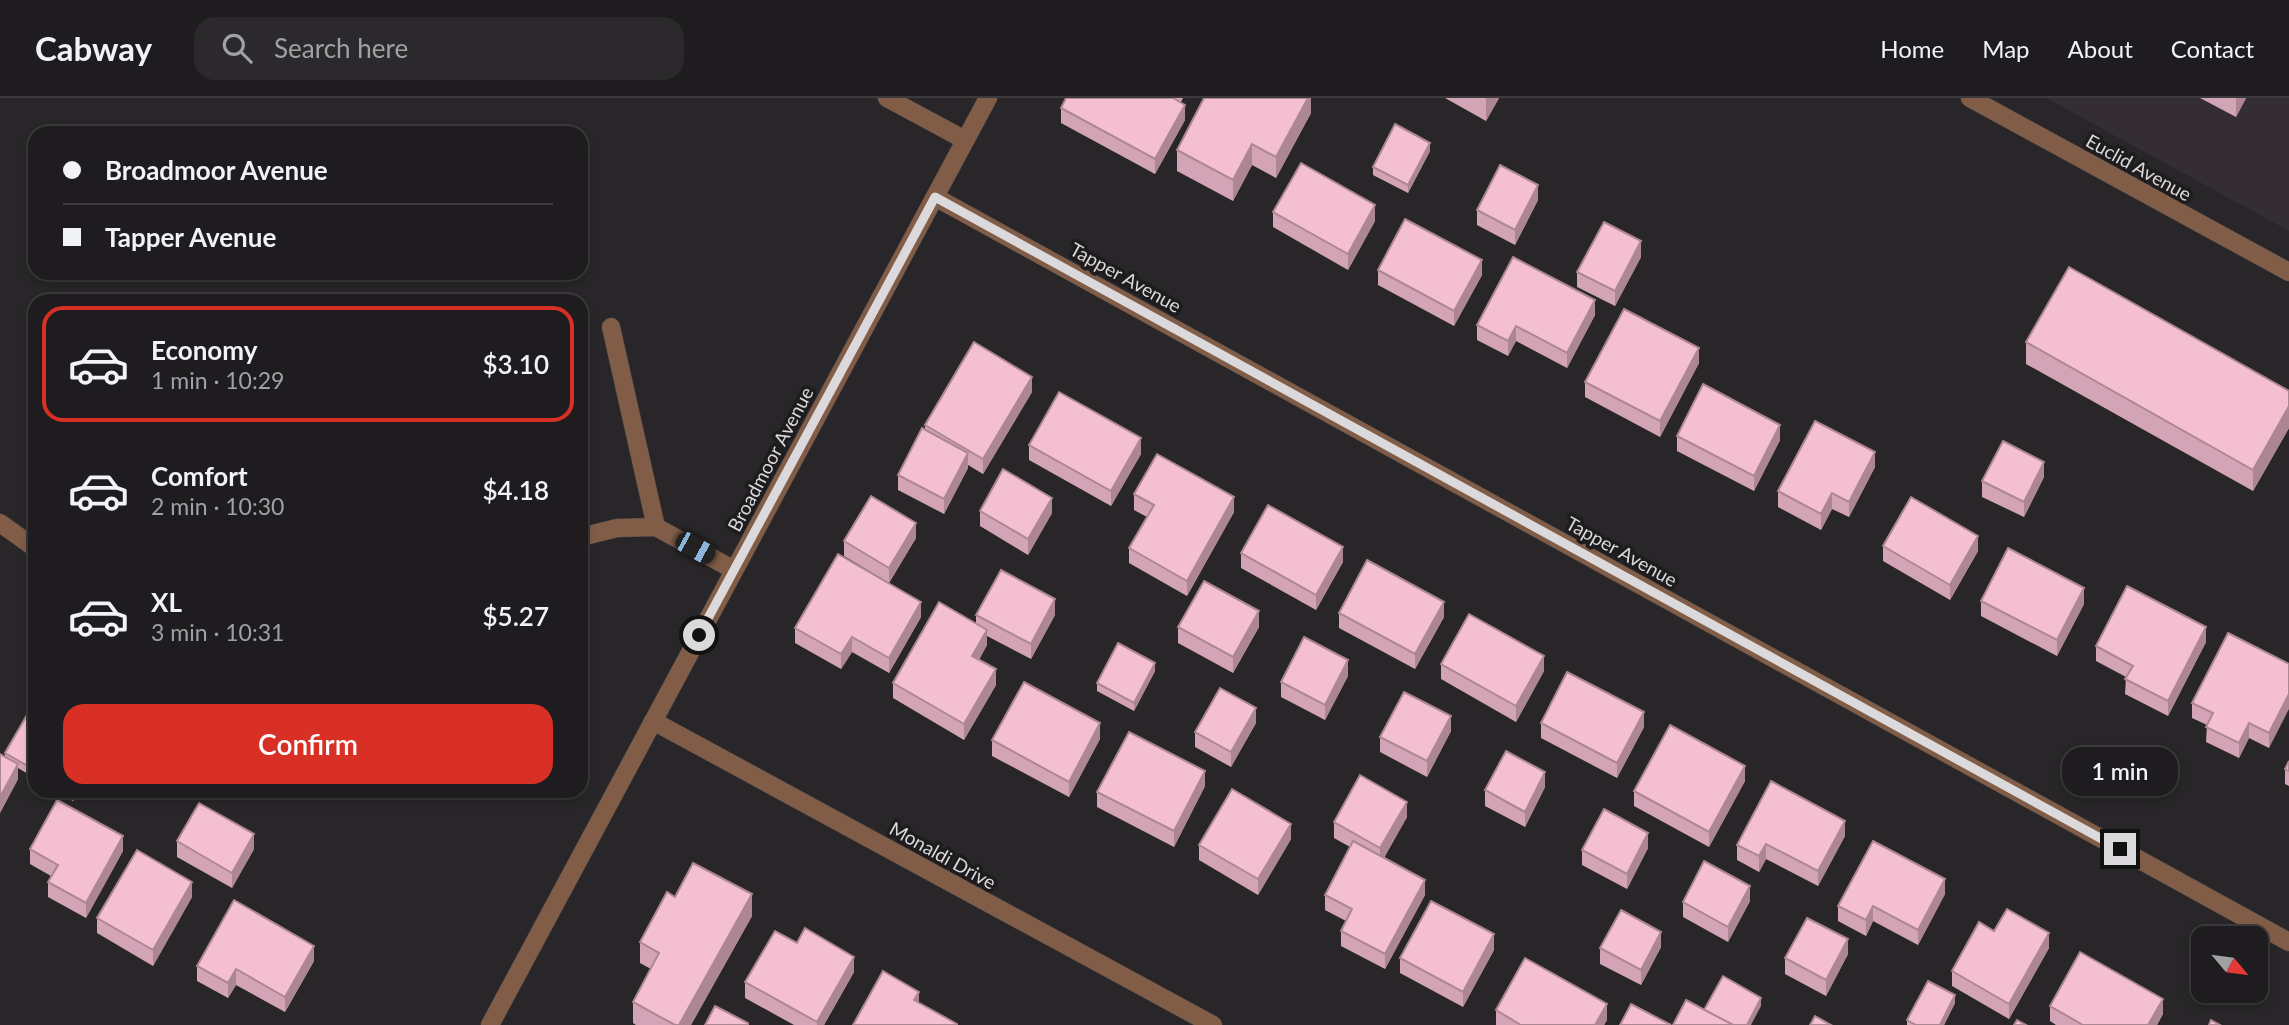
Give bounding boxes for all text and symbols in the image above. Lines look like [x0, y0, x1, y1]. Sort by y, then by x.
search box [194, 17, 684, 80]
text: Cabway [35, 28, 152, 68]
icon: search [218, 29, 256, 67]
text: Search here [274, 32, 408, 64]
text: Home [1880, 34, 1944, 63]
text: Map [1982, 34, 2030, 63]
text: About [2068, 34, 2133, 63]
text: Contact [2171, 34, 2254, 63]
street label: Euclid Avenue [2082, 129, 2196, 205]
text: Broadmoor Avenue [105, 154, 328, 186]
text: Tapper Avenue [105, 221, 276, 253]
street label: Tapper Avenue [1066, 237, 1186, 317]
icon: car [67, 333, 130, 396]
text: Economy [151, 334, 257, 366]
text: $3.10 [483, 348, 549, 380]
text: 1 min · 10:29 [151, 366, 284, 394]
street label: Broadmoor Avenue [722, 383, 818, 535]
icon: car [67, 459, 130, 522]
text: Comfort [151, 460, 248, 492]
text: $4.18 [483, 474, 549, 506]
text: 2 min · 10:30 [151, 492, 284, 520]
street label: Tapper Avenue [1562, 511, 1682, 591]
car [672, 529, 719, 567]
icon: car [67, 585, 130, 648]
text: XL [151, 586, 182, 618]
text: $5.27 [483, 600, 549, 632]
text: 3 min · 10:31 [151, 618, 284, 646]
route start [683, 619, 715, 651]
button: Confirm [63, 704, 553, 784]
callout: 1 min [2062, 748, 2178, 796]
text: 1 min [2092, 757, 2148, 785]
street label: Monaldi Drive [886, 816, 1000, 894]
route end [2104, 833, 2136, 865]
north arrow [2191, 926, 2268, 1003]
map controls [2191, 926, 2268, 1003]

